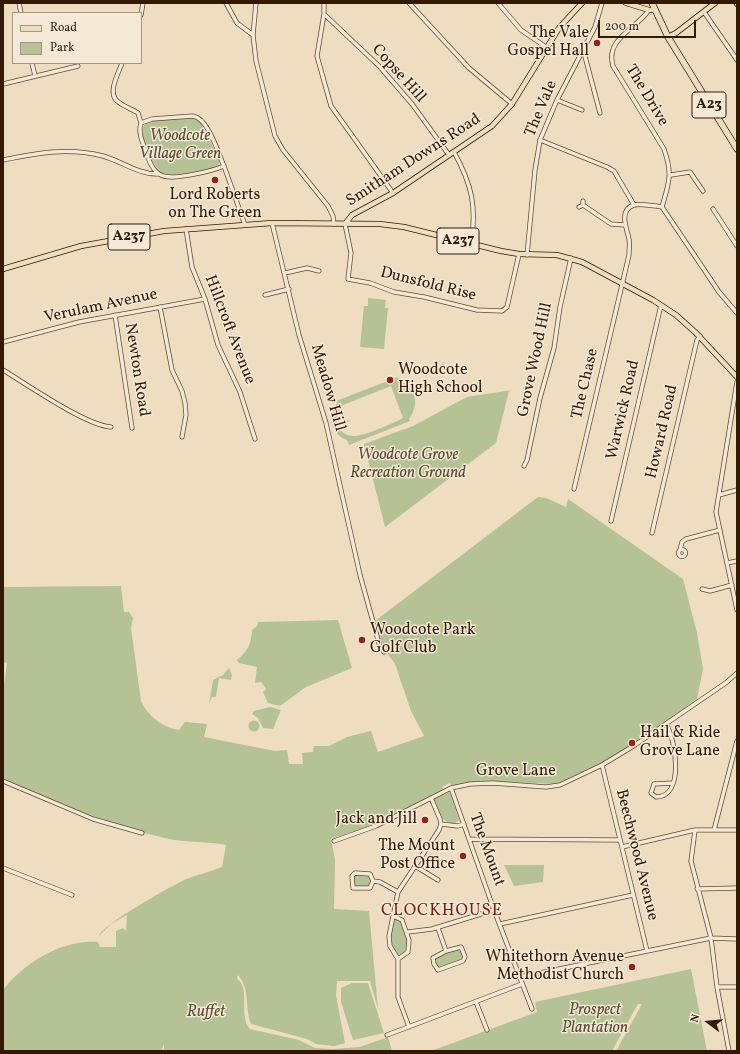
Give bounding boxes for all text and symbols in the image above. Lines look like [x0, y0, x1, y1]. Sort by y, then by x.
legend [12, 12, 142, 64]
scale bar [600, 12, 698, 38]
text: 200 m [605, 19, 639, 35]
text: Road [50, 20, 77, 36]
place label: The Vale Gospel Hall [508, 24, 589, 62]
marker: The Vale Gospel Hall [592, 38, 602, 48]
text: Park [50, 40, 75, 56]
street label: Copse Hill [367, 41, 429, 107]
street label: The Drive [620, 62, 672, 130]
street label: The Vale [522, 78, 562, 140]
road number: A23 [692, 92, 726, 118]
street label: Smitham Downs Road [343, 110, 485, 212]
park label: Woodcote Village Green [139, 127, 221, 165]
marker: Lord Roberts on The Green [210, 175, 220, 185]
place label: Lord Roberts on The Green [168, 186, 262, 224]
road number: A237 [108, 224, 150, 250]
road number: A237 [437, 228, 479, 254]
street label: Dunsfold Rise [378, 264, 478, 306]
street label: Hillcroft Avenue [199, 273, 259, 387]
street label: Verulam Avenue [43, 286, 159, 328]
street label: Grove Wood Hill [515, 301, 557, 419]
street label: Newton Road [119, 322, 153, 418]
street label: Meadow Hill [305, 342, 349, 434]
street label: The Chase [569, 347, 603, 421]
street label: Warwick Road [603, 358, 645, 462]
place label: Woodcote High School [398, 361, 483, 399]
marker: Woodcote High School [385, 375, 395, 385]
street label: Howard Road [643, 383, 683, 481]
park label: Woodcote Grove Recreation Ground [350, 446, 466, 484]
place label: Woodcote Park Golf Club [370, 621, 475, 659]
marker: Woodcote Park Golf Club [357, 635, 367, 645]
place label: Hail & Ride Grove Lane [640, 724, 720, 762]
marker: Hail & Ride Grove Lane [627, 738, 637, 748]
street label: Grove Lane [476, 762, 556, 782]
street label: Beechwood Avenue [610, 787, 662, 923]
place label: Jack and Jill [336, 810, 417, 830]
street label: The Mount [464, 811, 508, 889]
marker: Jack and Jill [420, 815, 430, 825]
place label: The Mount Post Office [378, 837, 455, 875]
marker: The Mount Post Office [458, 851, 468, 861]
district label: CLOCKHOUSE [381, 902, 503, 922]
place label: Whitethorn Avenue Methodist Church [485, 948, 624, 986]
marker: Whitethorn Avenue Methodist Church [627, 962, 637, 972]
park label: Prospect Plantation [562, 1001, 628, 1039]
north arrow [688, 1002, 728, 1042]
park label: Ruffet [187, 1003, 225, 1023]
text: N [688, 1013, 704, 1024]

